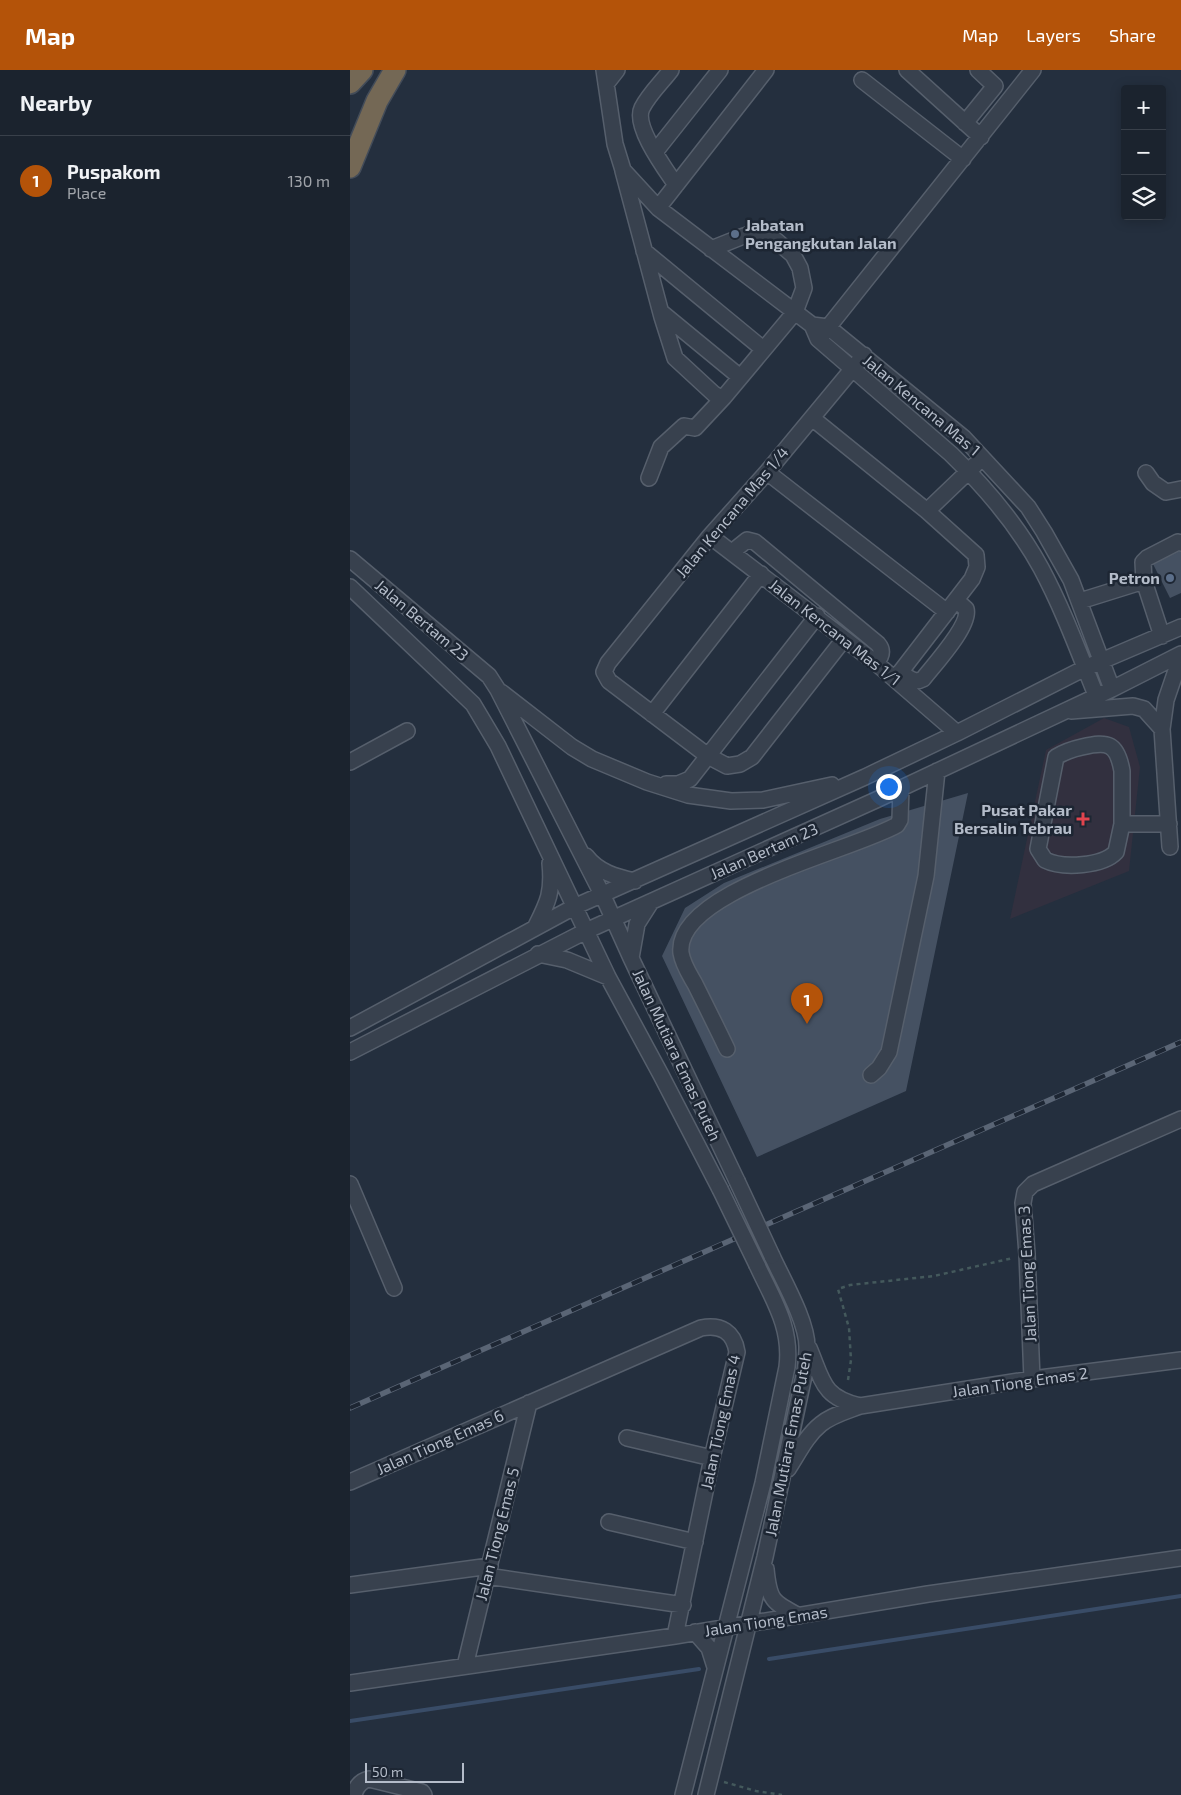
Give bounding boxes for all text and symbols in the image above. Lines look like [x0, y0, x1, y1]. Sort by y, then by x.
text: Map [25, 21, 75, 50]
text: Map [962, 24, 998, 46]
text: Layers [1026, 24, 1081, 46]
text: Share [1109, 24, 1156, 46]
map controls [1121, 85, 1166, 220]
button: + [1121, 85, 1166, 130]
text: Nearby [20, 90, 92, 115]
button: − [1121, 130, 1166, 175]
text: Puspakom [67, 160, 161, 183]
text: 1 [33, 171, 39, 190]
text: 130 m [288, 171, 330, 190]
button: layers [1121, 175, 1166, 220]
text: Place [67, 183, 106, 202]
place label: Jabatan Pengangkutan Jalan [745, 215, 897, 252]
marker: Jabatan Pengangkutan Jalan [729, 228, 741, 240]
street label: Jalan Kencana Mas 1 [860, 350, 985, 459]
street label: Jalan Kencana Mas 1/4 [671, 442, 792, 581]
place label: Petron [1109, 568, 1160, 587]
marker: Petron [1164, 572, 1176, 584]
street label: Jalan Kencana Mas 1/1 [766, 574, 905, 689]
street label: Jalan Bertam 23 [372, 575, 473, 664]
your location [876, 774, 902, 800]
place label: Pusat Pakar Bersalin Tebrau [954, 800, 1072, 837]
marker: Pusat Pakar Bersalin Tebrau [1076, 812, 1090, 826]
street label: Jalan Bertam 23 [707, 818, 821, 883]
street label: Jalan Mutiara Emas Puteh [629, 966, 726, 1144]
pin: 1 [791, 983, 823, 1024]
street label: Jalan Tiong Emas 3 [1013, 1205, 1040, 1343]
street label: Jalan Mutiara Emas Puteh [760, 1350, 815, 1538]
street label: Jalan Tiong Emas 4 [696, 1352, 743, 1491]
street label: Jalan Tiong Emas 2 [951, 1363, 1089, 1400]
street label: Jalan Tiong Emas 6 [373, 1405, 506, 1478]
street label: Jalan Tiong Emas 5 [471, 1465, 522, 1602]
street label: Jalan Tiong Emas [703, 1601, 829, 1640]
scale bar [365, 1760, 464, 1783]
text: 50 m [372, 1763, 403, 1780]

